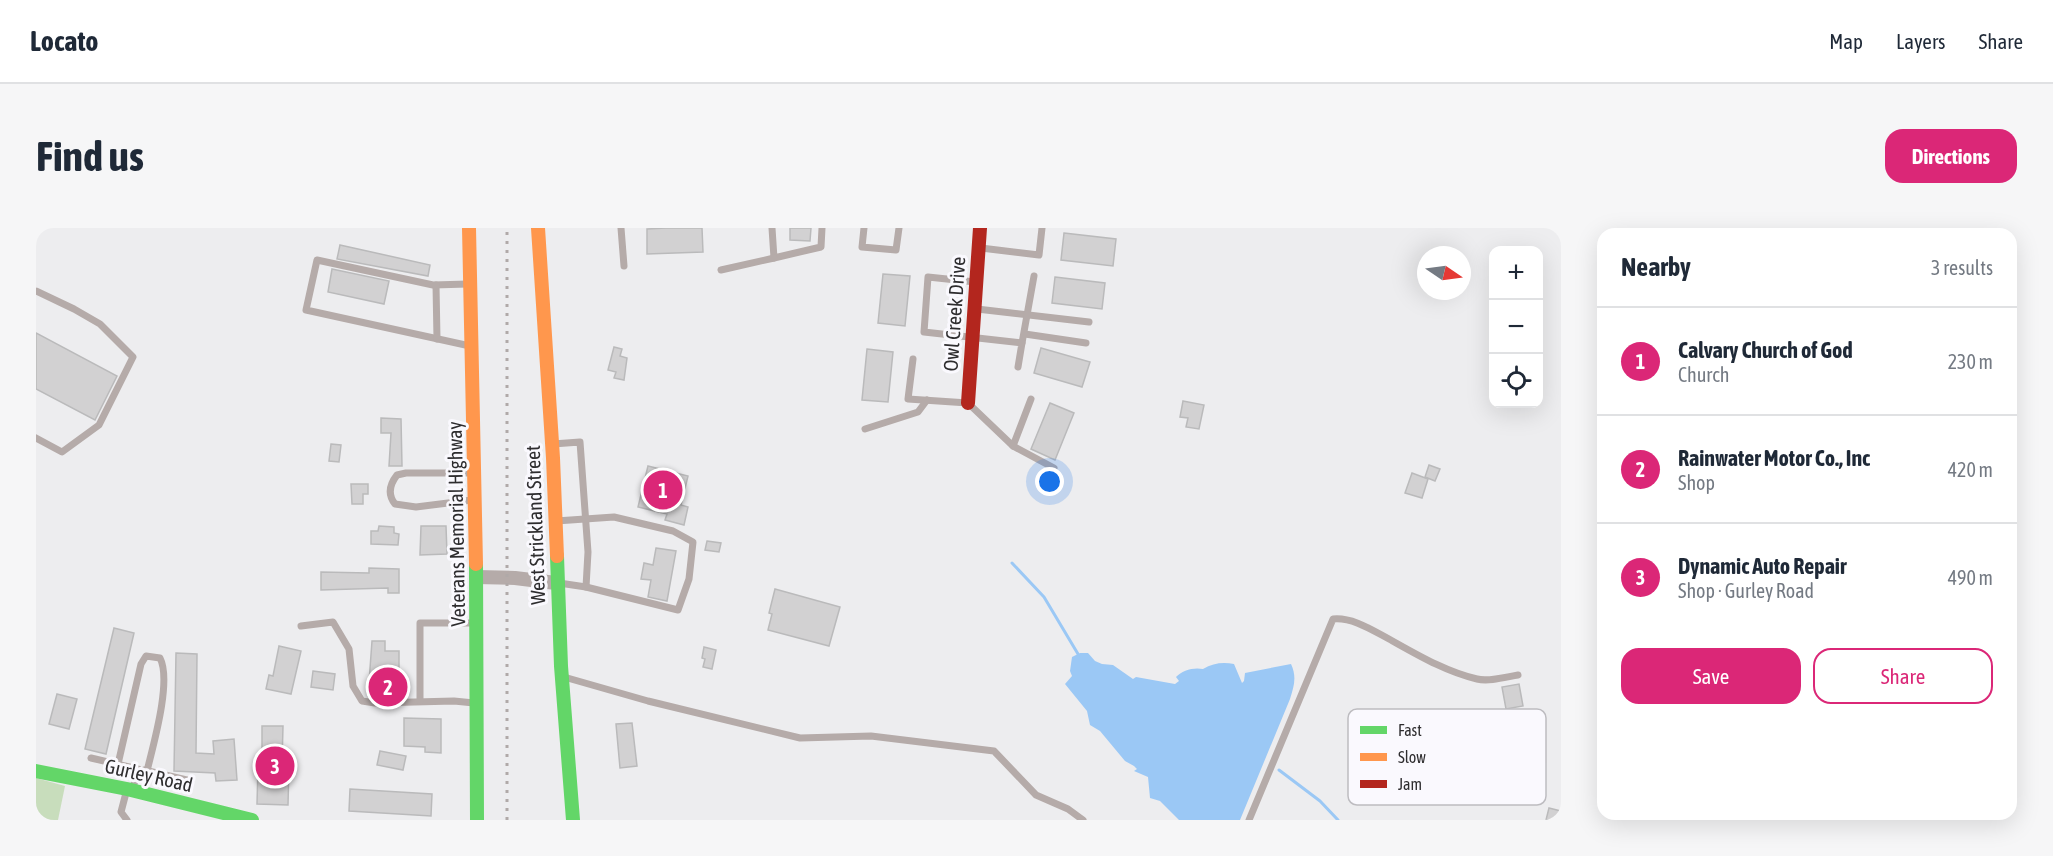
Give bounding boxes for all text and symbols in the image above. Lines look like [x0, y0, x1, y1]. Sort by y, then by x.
text: Locato [30, 25, 98, 57]
text: Map [1829, 29, 1863, 53]
text: Layers [1896, 29, 1946, 53]
text: Share [1979, 29, 2023, 53]
button: Directions [1885, 129, 2017, 183]
text: Find us [36, 132, 144, 180]
north arrow [1417, 246, 1471, 300]
map controls [1489, 246, 1543, 408]
button: + [1489, 246, 1543, 300]
text: Nearby [1621, 252, 1691, 282]
street label: Owl Creek Drive [939, 256, 969, 372]
text: 3 results [1931, 256, 1993, 279]
button: − [1489, 300, 1543, 354]
text: Calvary Church of God [1678, 337, 1853, 363]
text: 1 [1636, 350, 1645, 373]
text: 230 m [1948, 350, 1993, 373]
button: locate [1489, 354, 1543, 408]
text: Church [1678, 363, 1729, 386]
street label: Veterans Memorial Highway [443, 421, 469, 627]
street label: West Strickland Street [521, 445, 549, 605]
text: Rainwater Motor Co., Inc [1678, 445, 1870, 471]
text: 2 [1636, 458, 1645, 481]
text: 420 m [1948, 458, 1993, 481]
your location [1035, 467, 1064, 496]
pin: 1 [644, 468, 682, 512]
text: Shop [1678, 471, 1715, 494]
text: Dynamic Auto Repair [1678, 553, 1846, 579]
text: 3 [1636, 566, 1645, 589]
text: 490 m [1948, 566, 1993, 589]
text: Shop · Gurley Road [1678, 579, 1814, 602]
button: Save [1621, 648, 1801, 704]
button: Share [1813, 648, 1993, 704]
pin: 2 [368, 664, 408, 710]
legend [1348, 709, 1546, 805]
text: Fast [1398, 721, 1422, 739]
pin: 3 [256, 744, 294, 788]
text: Slow [1398, 748, 1426, 766]
street label: Gurley Road [103, 754, 195, 796]
text: Jam [1398, 775, 1422, 793]

